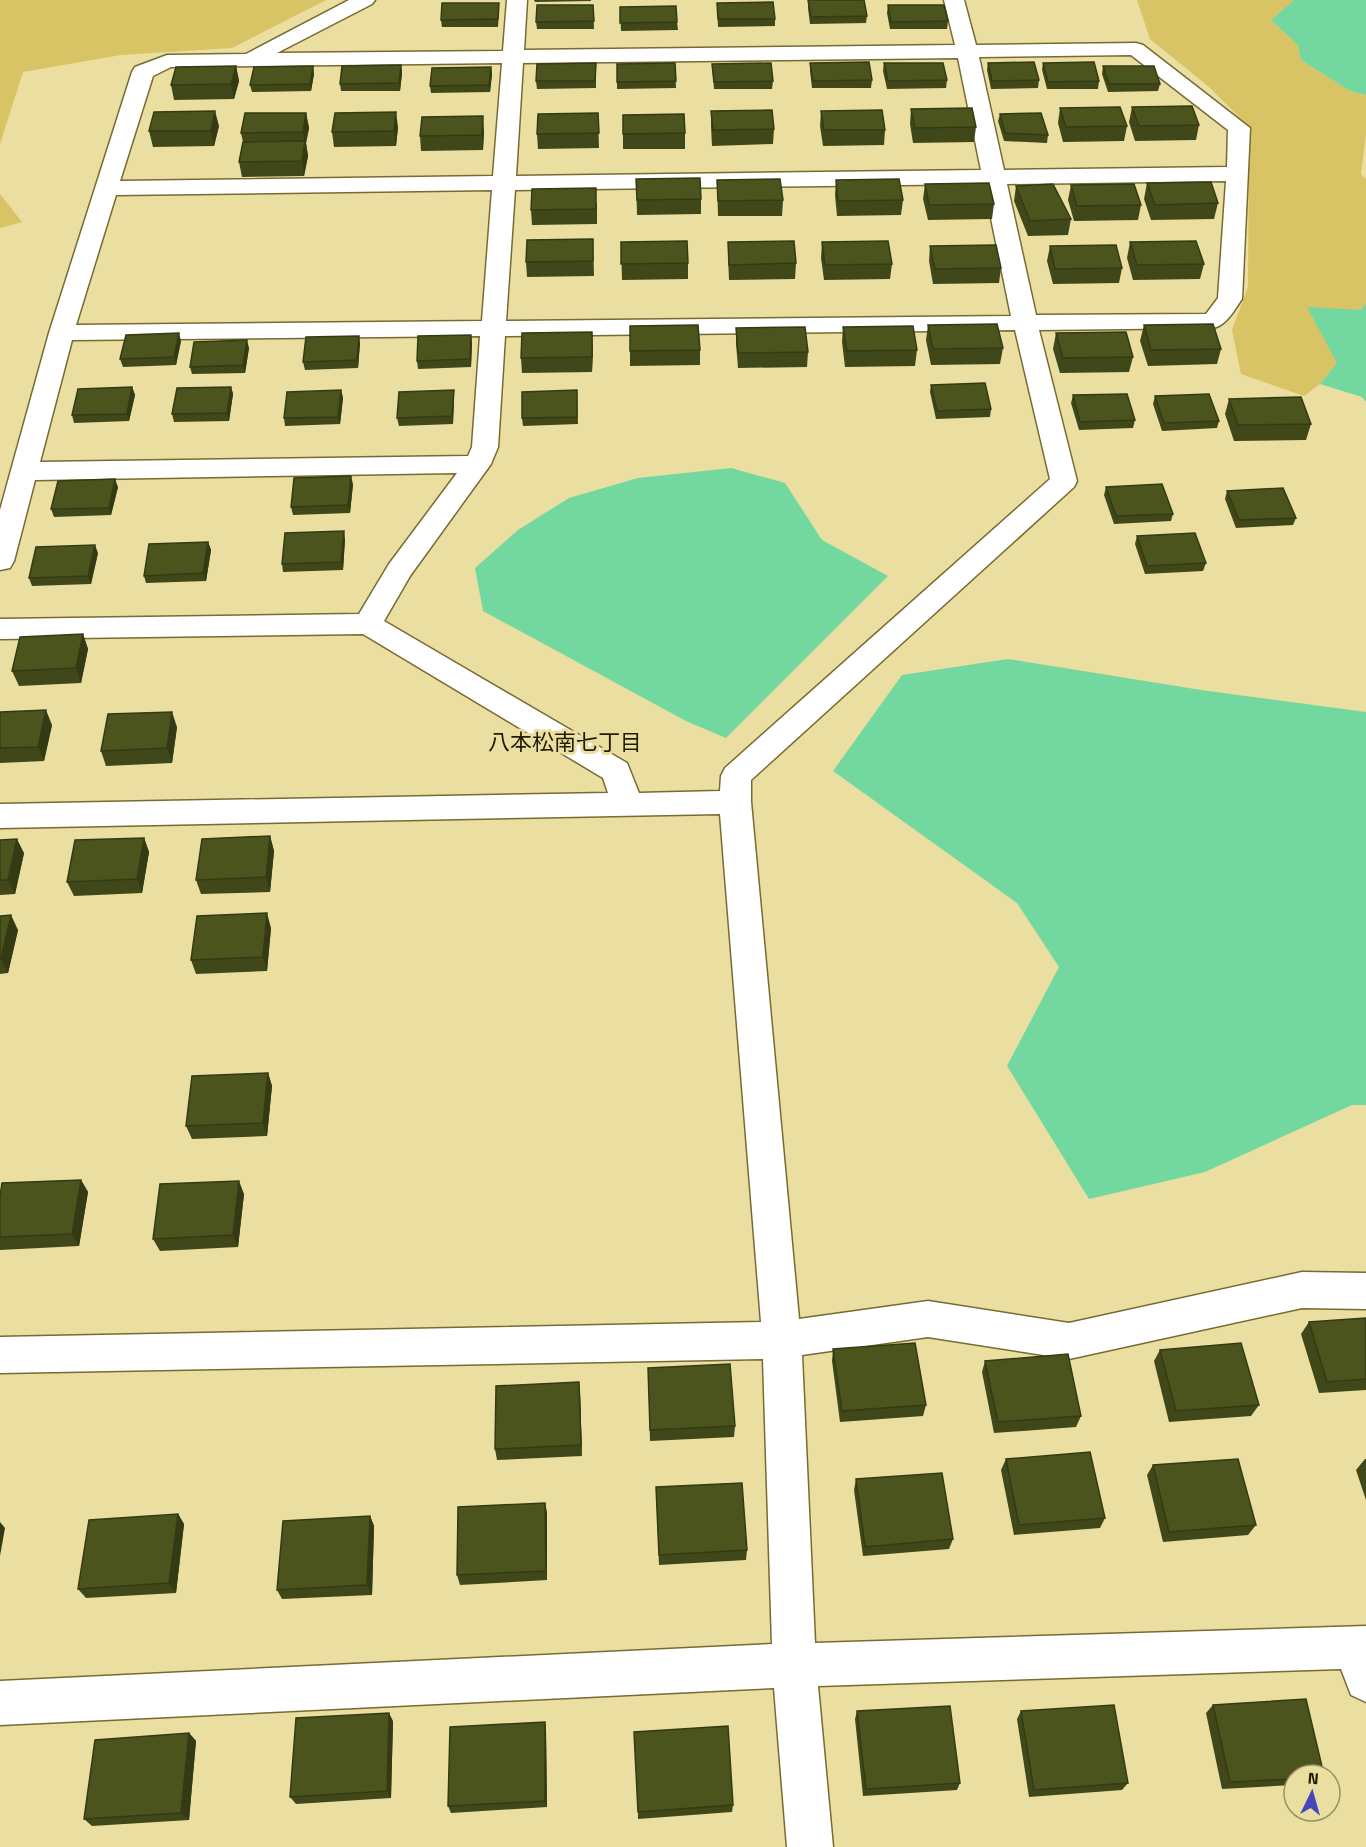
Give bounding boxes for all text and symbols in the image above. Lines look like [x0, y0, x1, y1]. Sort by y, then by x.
district label: 八本松南七丁目 [488, 725, 642, 759]
north arrow [1282, 1763, 1342, 1823]
text: N [1307, 1766, 1320, 1790]

